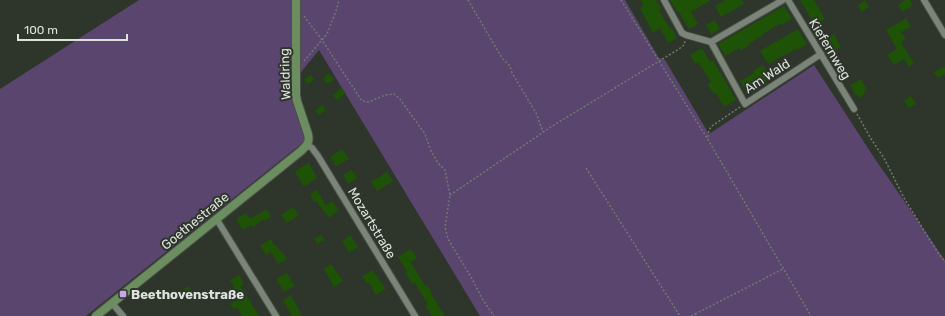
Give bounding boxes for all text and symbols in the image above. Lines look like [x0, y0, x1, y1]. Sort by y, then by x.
scale bar [18, 16, 127, 42]
street label: Kiefernweg [805, 16, 854, 83]
text: 100 m [24, 23, 58, 37]
street label: Waldring [277, 48, 294, 100]
street label: Am Wald [741, 56, 793, 96]
street label: Mozartstraße [345, 185, 399, 261]
street label: Goethestraße [158, 189, 232, 253]
place label: Beethovenstraße [131, 287, 244, 302]
marker: Beethovenstraße [118, 289, 128, 299]

